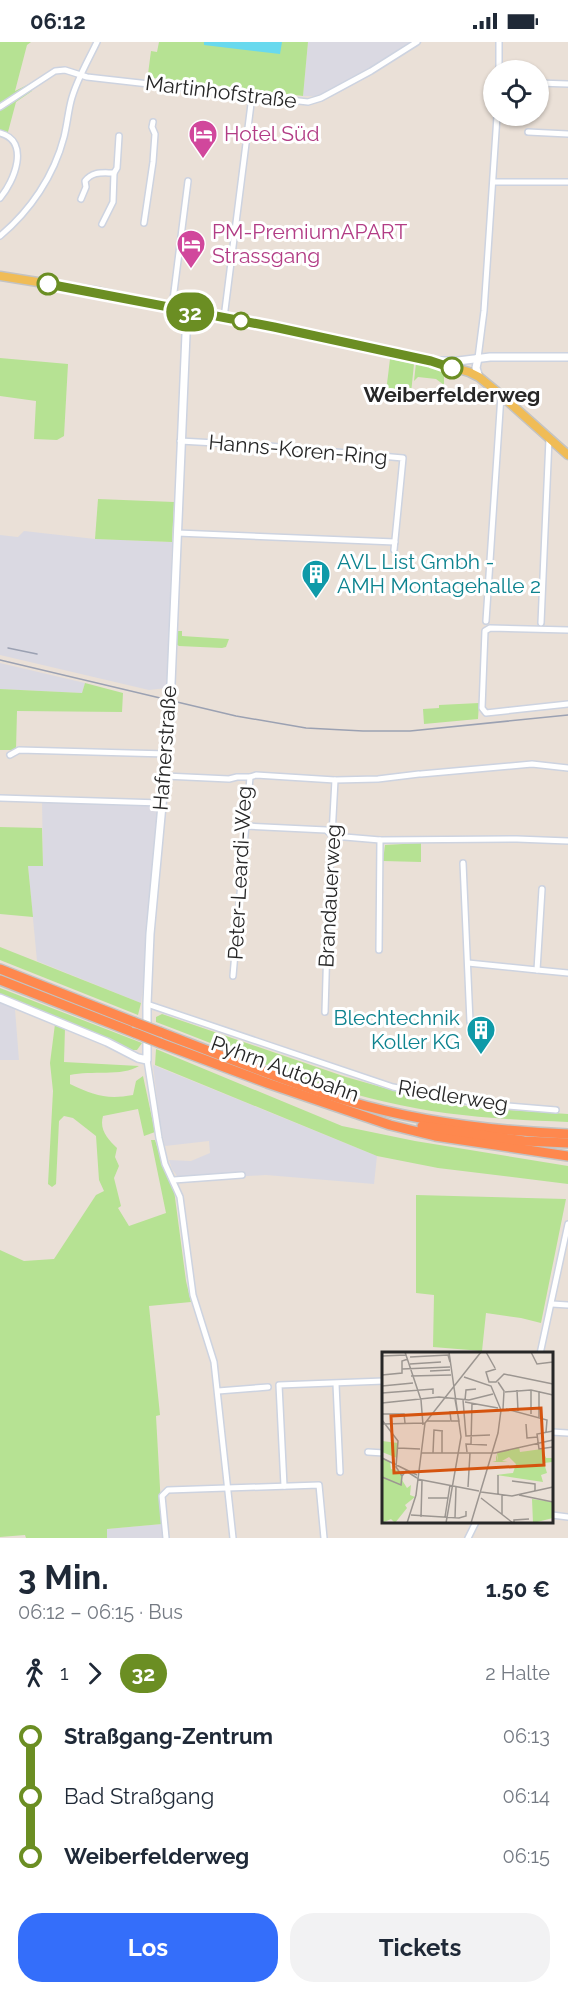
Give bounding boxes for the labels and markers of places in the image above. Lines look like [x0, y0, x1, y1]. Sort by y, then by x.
hotel icon: Hotel Süd [187, 118, 219, 160]
place label: Hotel Süd [224, 121, 320, 146]
place label: PM-PremiumAPART Strassgang [212, 219, 407, 268]
hotel icon: PM-PremiumAPART Strassgang [175, 228, 207, 270]
unlabelled marker [37, 273, 59, 295]
unlabelled marker [232, 312, 250, 330]
marker: Weiberfelderweg [441, 357, 463, 379]
place label: Weiberfelderweg [364, 382, 540, 407]
place label: AVL List Gmbh - AMH Montagehalle 2 [337, 549, 541, 598]
building icon: AVL List Gmbh - AMH Montagehalle 2 [300, 558, 332, 600]
place label: Blechtechnik Koller KG [333, 1005, 460, 1054]
building icon: Blechtechnik Koller KG [465, 1014, 497, 1056]

